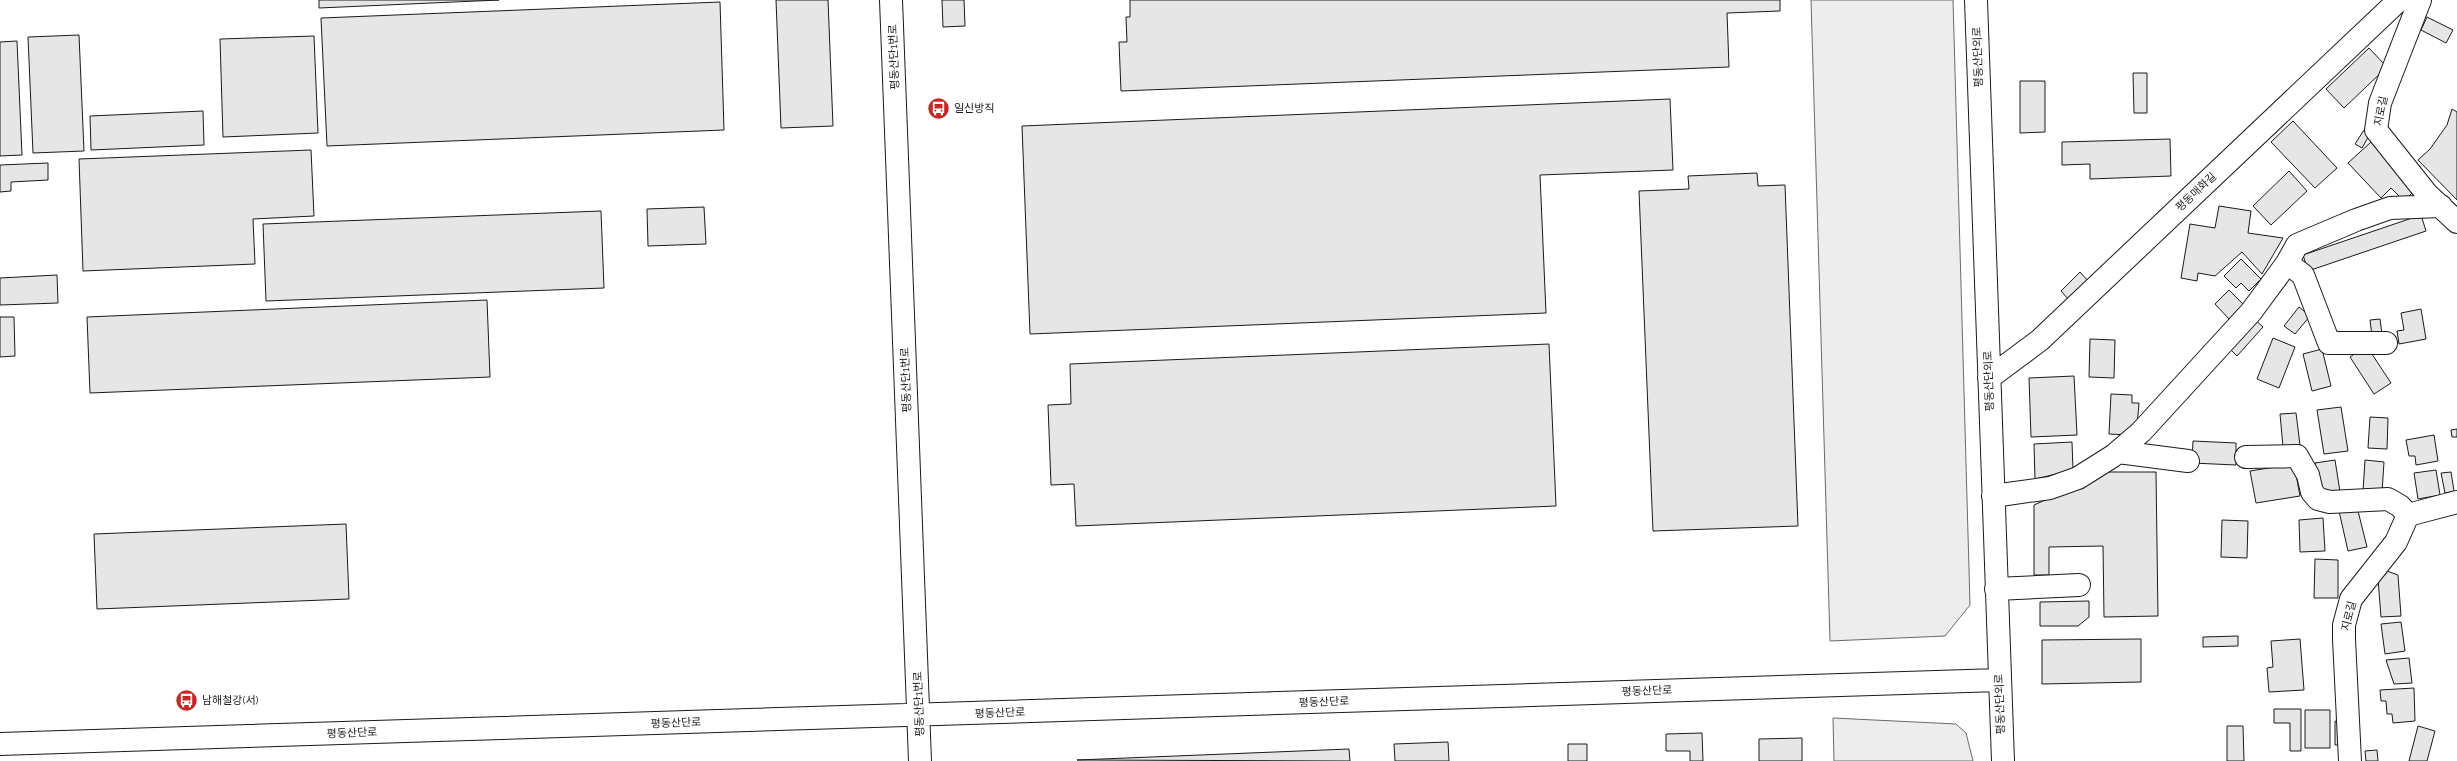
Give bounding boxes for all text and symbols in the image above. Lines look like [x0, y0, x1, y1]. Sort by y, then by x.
street label: 평동산단1번로 [886, 24, 902, 90]
street label: 평동산단외로 [1970, 26, 1986, 88]
bus stop icon: 일신방직 [926, 95, 952, 121]
street label: 지로길 [2372, 95, 2390, 127]
place label: 일신방직 [954, 102, 994, 115]
street label: 평동매화길 [2173, 170, 2219, 214]
street label: 평동산단1번로 [898, 347, 914, 413]
street label: 평동산단외로 [1981, 350, 1997, 412]
street label: 지로길 [2339, 600, 2359, 632]
street label: 평동산단1번로 [911, 671, 927, 737]
street label: 평동산단외로 [1992, 673, 2008, 735]
street label: 평동산단로 [1621, 684, 1673, 698]
bus stop icon: 남해철강(서) [173, 687, 199, 713]
place label: 남해철강(서) [202, 694, 259, 707]
street label: 평동산단로 [1298, 695, 1350, 709]
street label: 평동산단로 [974, 706, 1026, 720]
street label: 평동산단로 [650, 716, 702, 730]
street label: 평동산단로 [326, 726, 378, 740]

